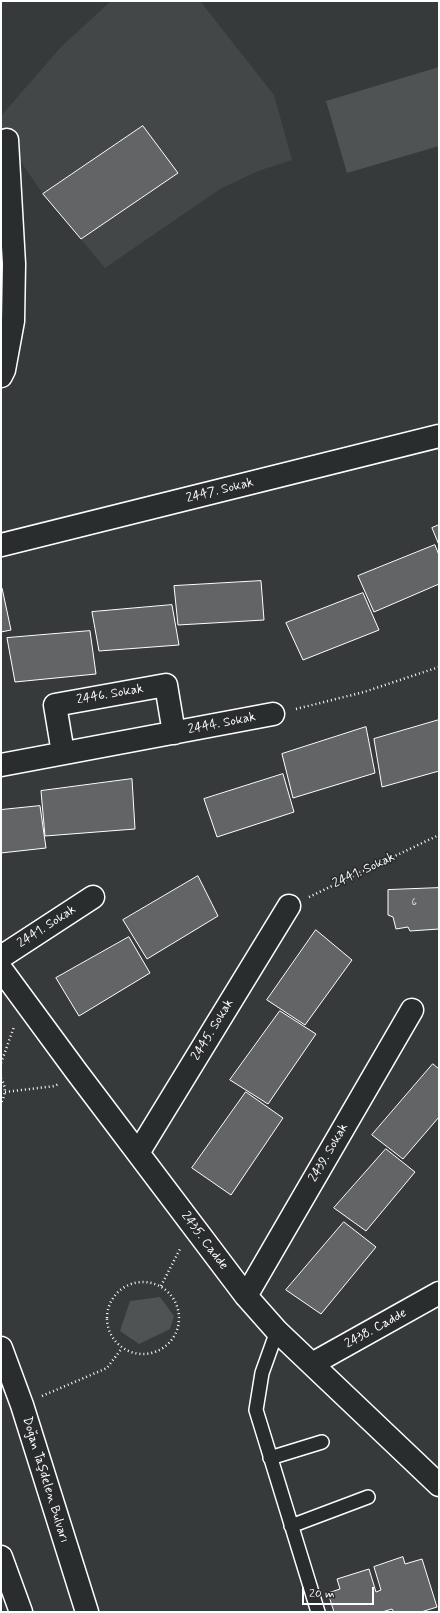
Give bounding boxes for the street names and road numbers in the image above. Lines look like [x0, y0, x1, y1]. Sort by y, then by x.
street label: 2447. Sokak [185, 475, 255, 507]
street label: 2446. Sokak [75, 681, 145, 709]
street label: 2444. Sokak [187, 710, 257, 738]
street label: 2441. Sokak [330, 850, 398, 892]
street label: 2441. Sokak [15, 902, 79, 952]
street label: 2445. Sokak [189, 996, 237, 1064]
street label: 2439. Sokak [306, 1121, 352, 1185]
street label: 2435. Cadde [177, 1209, 231, 1273]
street label: 2438. Cadde [342, 1306, 410, 1352]
street label: Doğan Taşdelen Bulvarı [18, 1415, 72, 1545]

